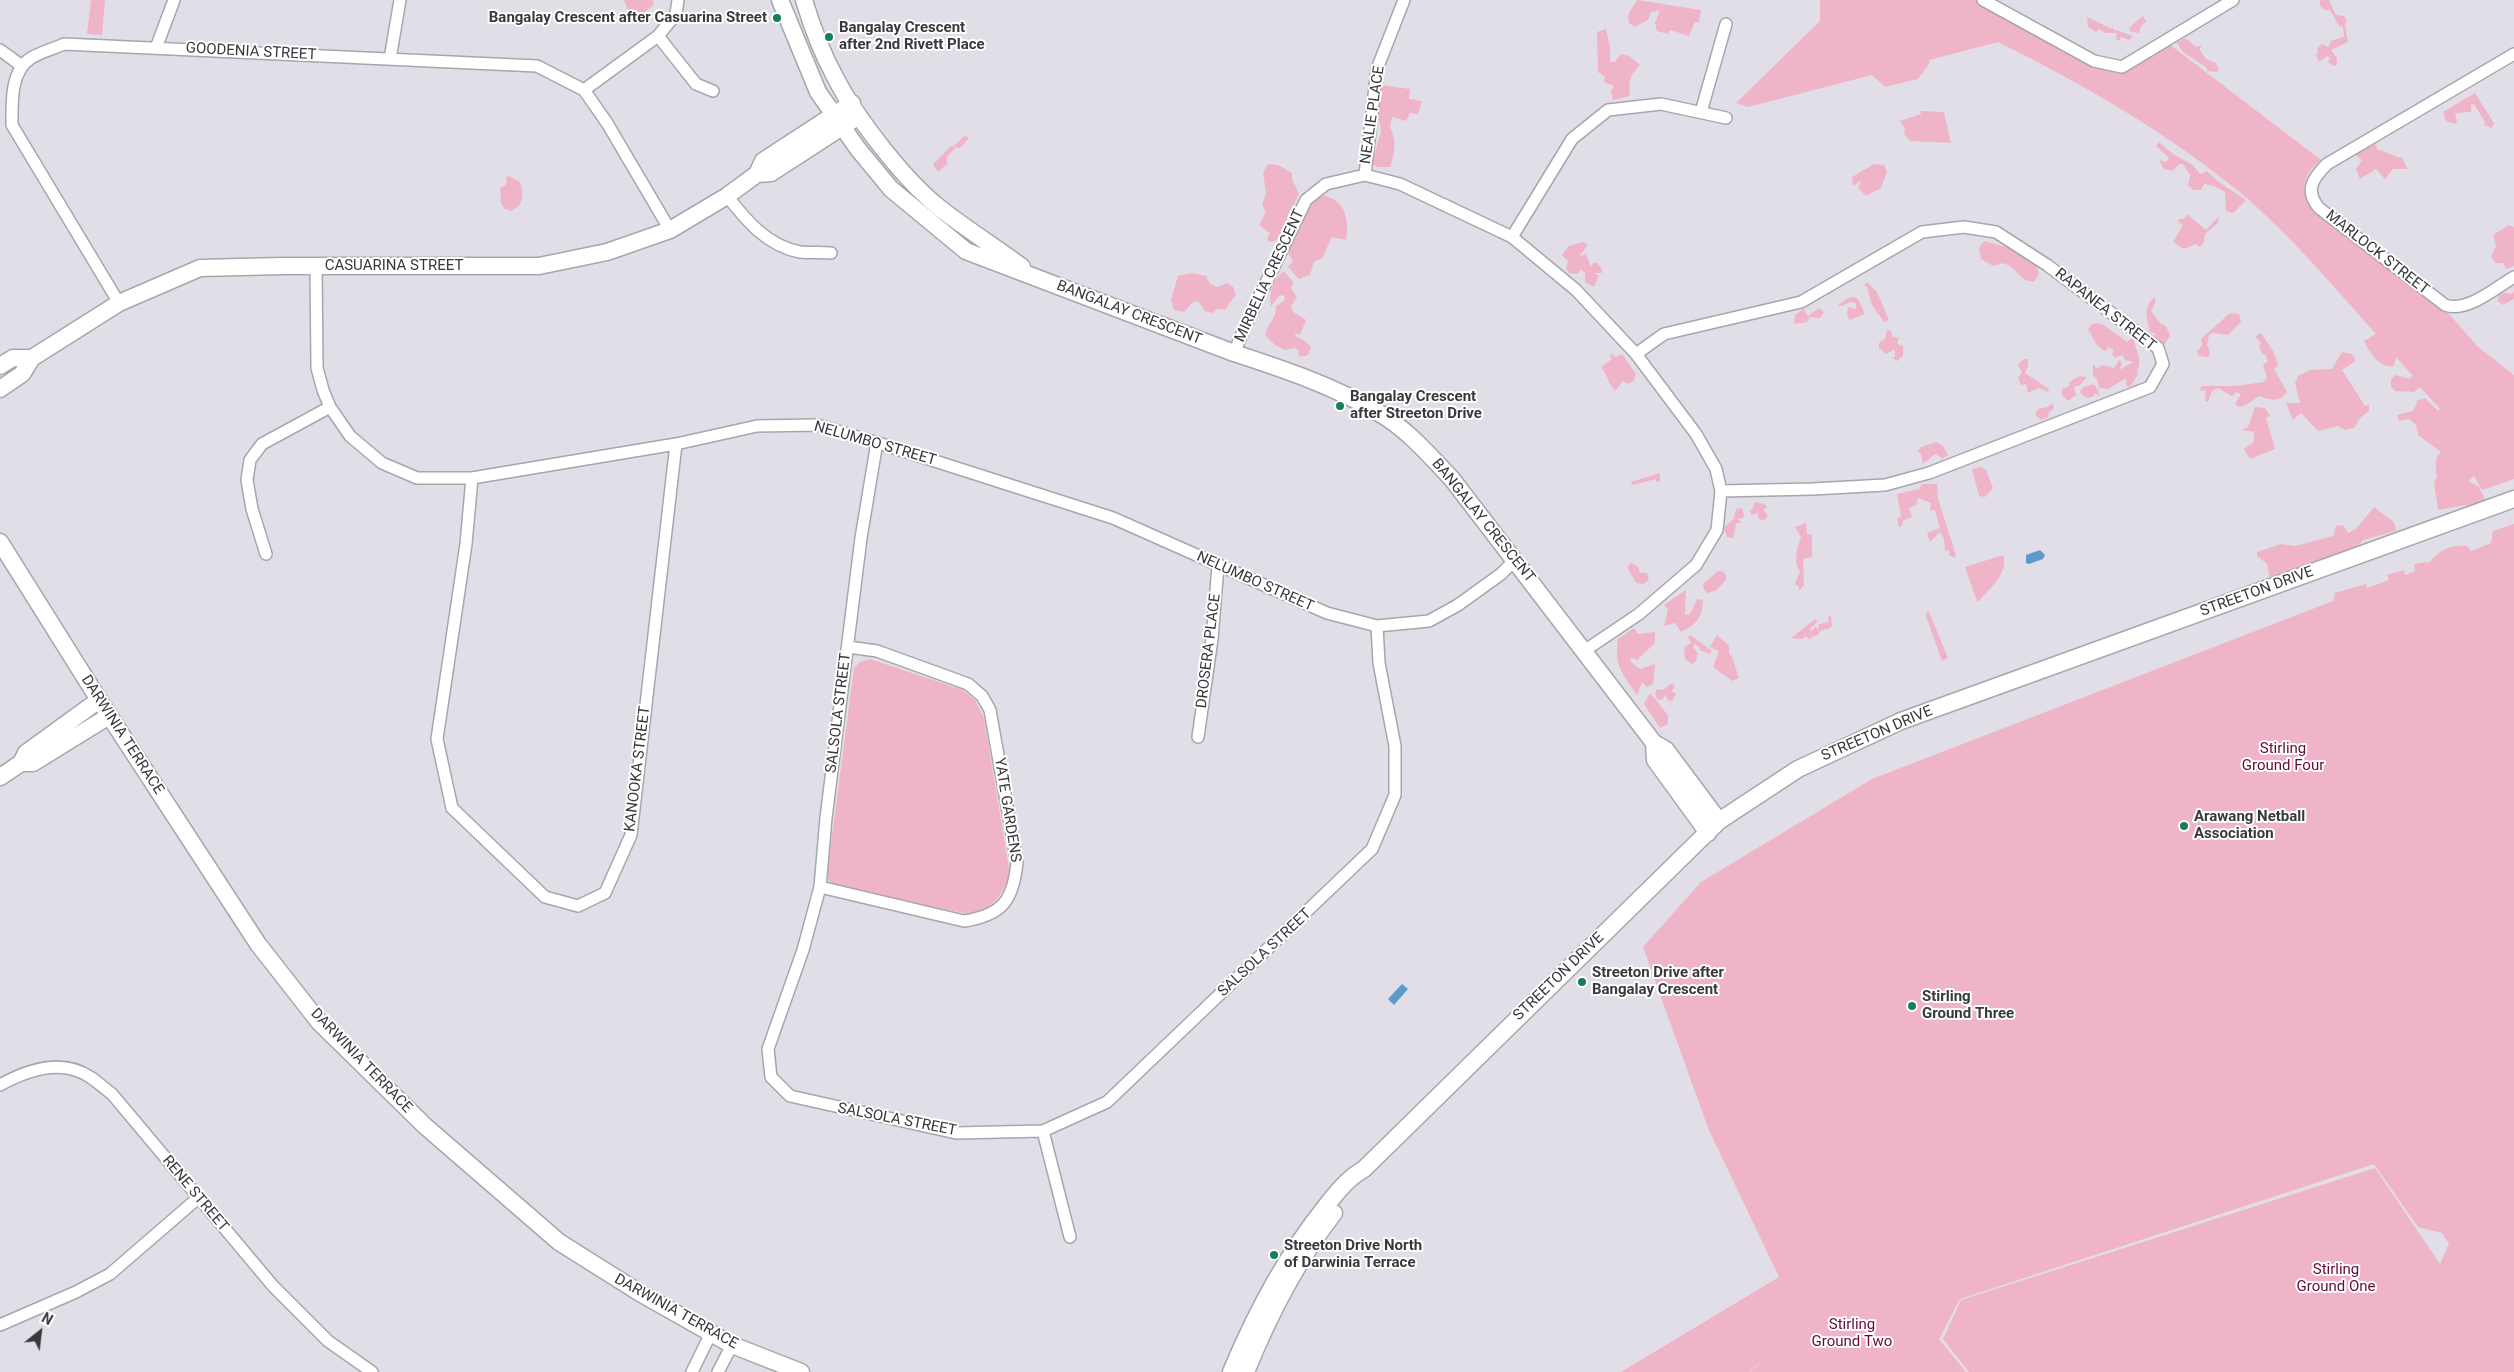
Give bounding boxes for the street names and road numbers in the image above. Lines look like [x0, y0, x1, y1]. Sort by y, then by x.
street label: GOODENIA STREET [185, 40, 317, 64]
street label: NEALIE PLACE [1357, 65, 1389, 165]
street label: MIRBELIA CRESCENT [1231, 207, 1309, 345]
street label: MARLOCK STREET [2322, 207, 2432, 299]
street label: CASUARINA STREET [325, 257, 463, 275]
street label: RAPANEA STREET [2051, 265, 2159, 355]
street label: BANGALAY CRESCENT [1054, 277, 1204, 349]
street label: NELUMBO STREET [812, 418, 938, 470]
street label: BANGALAY CRESCENT [1428, 455, 1538, 587]
street label: NELUMBO STREET [1194, 548, 1316, 616]
street label: STREETON DRIVE [2198, 563, 2316, 621]
street label: DROSERA PLACE [1193, 593, 1225, 709]
street label: SALSOLA STREET [823, 652, 855, 774]
street label: DARWINIA TERRACE [77, 672, 167, 798]
street label: STREETON DRIVE [1819, 702, 1935, 766]
street label: KANOOKA STREET [621, 705, 655, 833]
street label: YATE GARDENS [990, 756, 1024, 864]
street label: SALSOLA STREET [1215, 905, 1315, 1001]
street label: STREETON DRIVE [1510, 929, 1608, 1025]
street label: DARWINIA TERRACE [306, 1005, 416, 1117]
street label: SALSOLA STREET [836, 1100, 958, 1140]
street label: RENE STREET [158, 1152, 232, 1236]
street label: DARWINIA TERRACE [611, 1271, 741, 1353]

